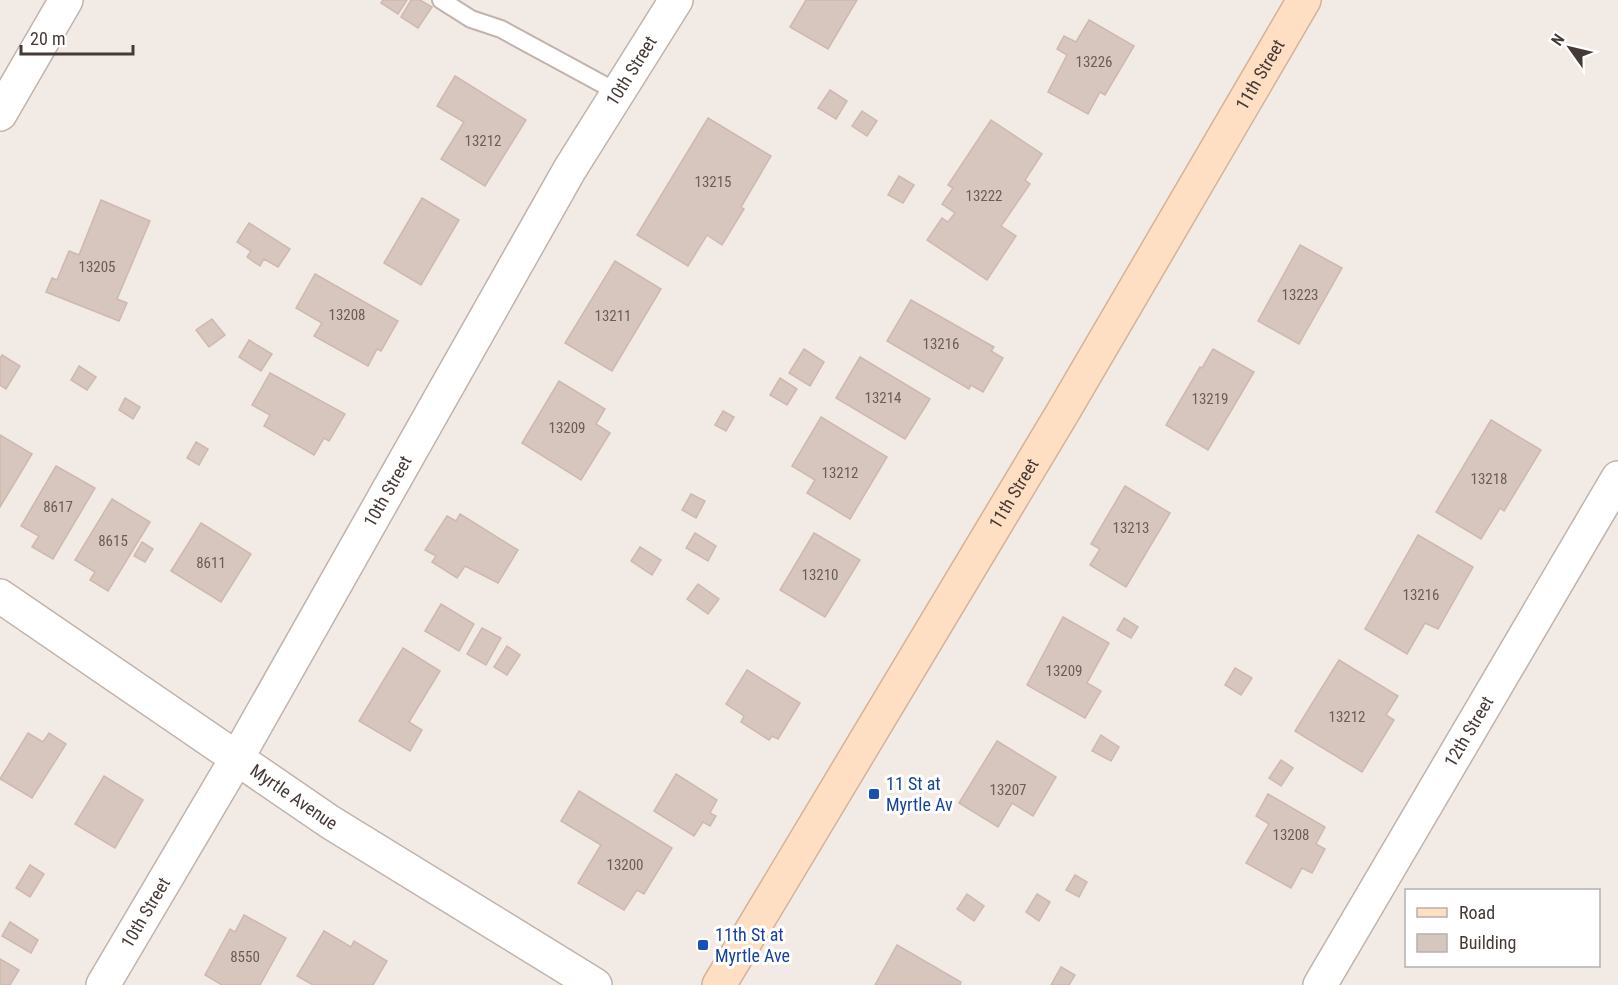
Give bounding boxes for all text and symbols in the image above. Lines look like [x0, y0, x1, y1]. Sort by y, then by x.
scale bar [21, 18, 134, 56]
north arrow [1540, 18, 1600, 78]
text: 20 m [30, 28, 65, 49]
text: N [1547, 31, 1569, 49]
street label: 10th Street [601, 32, 661, 109]
street label: 11th Street [1231, 36, 1289, 114]
house number: 13226 [1075, 53, 1113, 71]
house number: 13212 [464, 132, 502, 150]
house number: 13215 [694, 173, 732, 191]
house number: 13222 [965, 187, 1003, 205]
house number: 13205 [78, 258, 116, 276]
house number: 13223 [1281, 286, 1319, 304]
house number: 13208 [328, 306, 366, 324]
house number: 13211 [594, 307, 632, 325]
house number: 13216 [922, 335, 960, 353]
house number: 13214 [864, 389, 902, 407]
house number: 13219 [1191, 390, 1229, 408]
house number: 13209 [548, 419, 586, 437]
street label: 10th Street [359, 452, 416, 530]
street label: 11th Street [984, 455, 1043, 532]
house number: 13212 [821, 464, 859, 482]
house number: 13218 [1470, 470, 1508, 488]
house number: 8617 [43, 498, 73, 516]
house number: 13213 [1112, 519, 1150, 537]
house number: 8615 [98, 532, 128, 550]
house number: 8611 [196, 554, 226, 572]
house number: 13210 [801, 566, 839, 584]
house number: 13216 [1402, 586, 1440, 604]
house number: 13209 [1045, 662, 1083, 680]
street label: 12th Street [1440, 692, 1497, 770]
house number: 13212 [1328, 708, 1366, 726]
street label: Myrtle Avenue [246, 760, 341, 834]
place label: 11 St at Myrtle Av [886, 773, 953, 815]
house number: 13207 [989, 781, 1027, 799]
marker: 11 St at Myrtle Av [867, 787, 881, 801]
house number: 13208 [1272, 826, 1310, 844]
house number: 13200 [606, 856, 644, 874]
street label: 10th Street [116, 873, 174, 951]
legend [1405, 889, 1600, 967]
text: Road [1459, 902, 1495, 923]
place label: 11th St at Myrtle Ave [715, 924, 790, 966]
text: Building [1459, 932, 1516, 953]
marker: 11th St at Myrtle Ave [696, 938, 710, 952]
house number: 8550 [230, 948, 260, 966]

